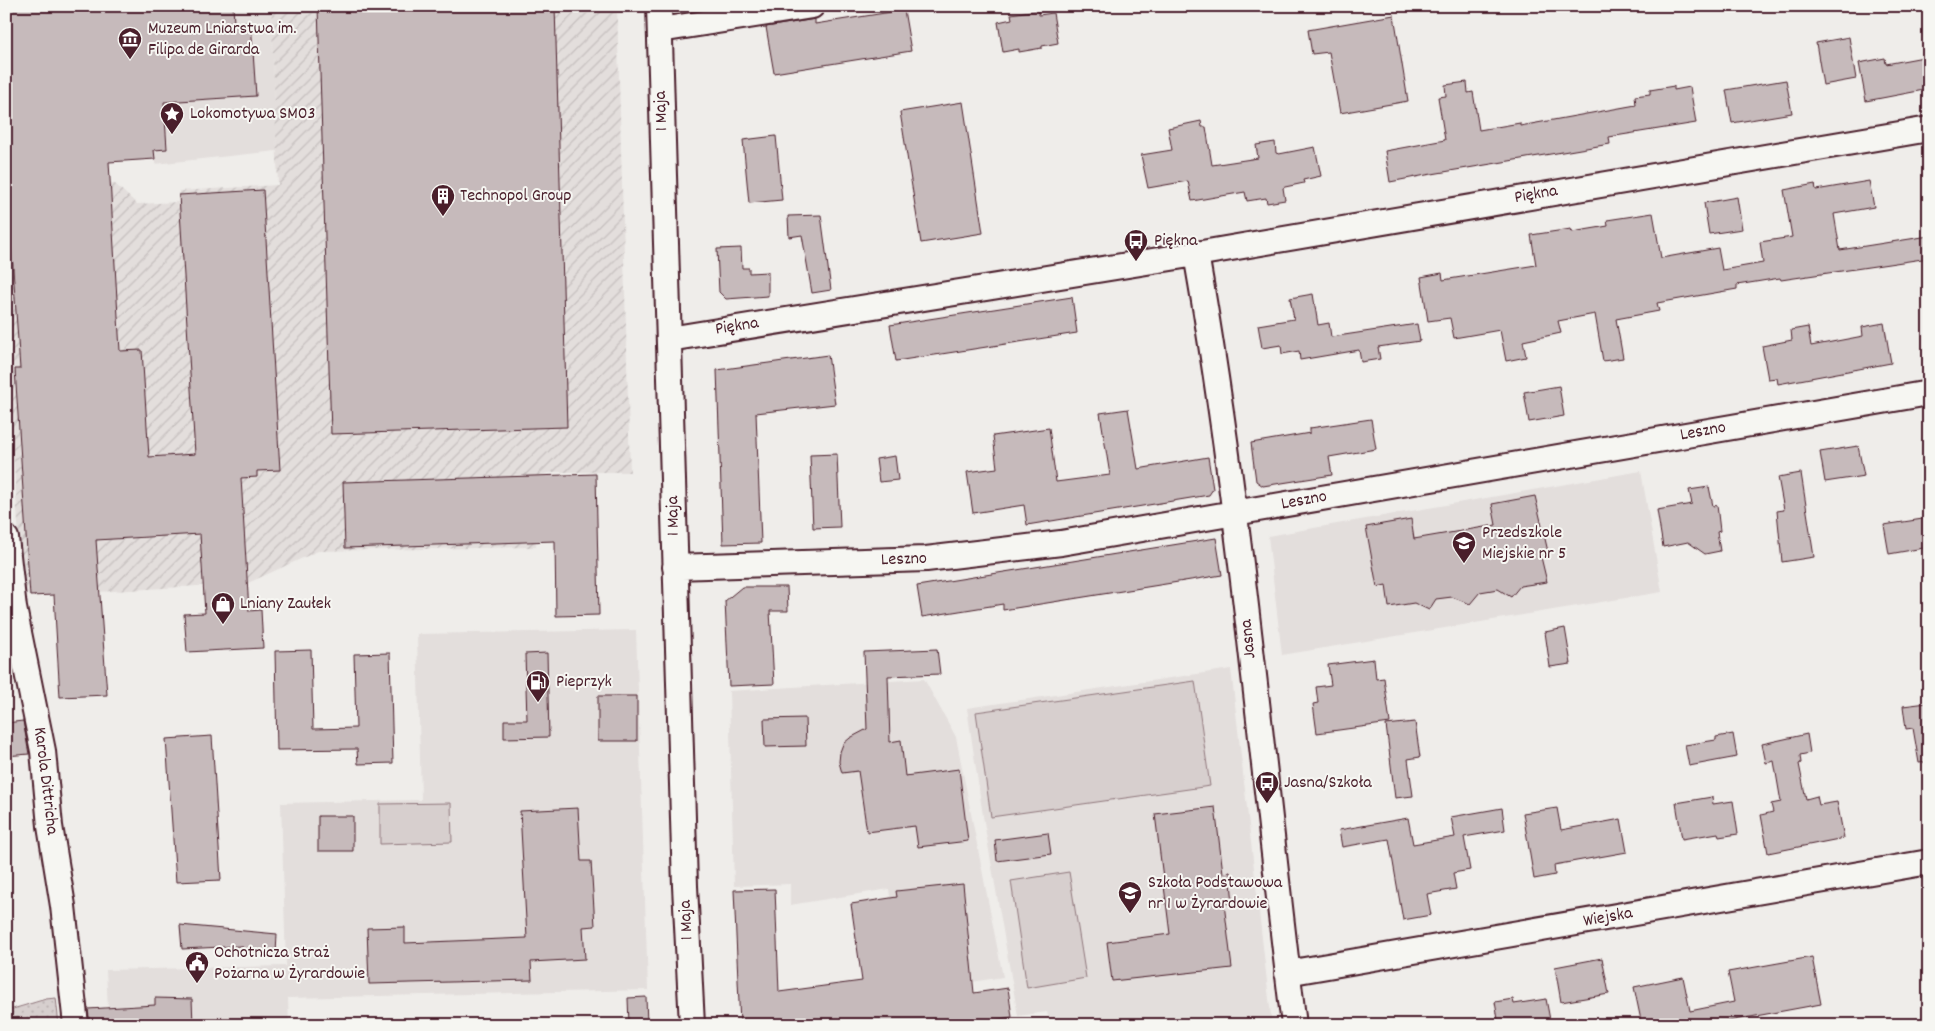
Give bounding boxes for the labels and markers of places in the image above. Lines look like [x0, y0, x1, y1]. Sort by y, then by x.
place label: Muzeum Lniarstwa im. Filipa de Girarda [148, 17, 296, 63]
museum icon: Muzeum Lniarstwa im. Filipa de Girarda [117, 26, 143, 60]
place icon: Lokomotywa SM03 [159, 101, 185, 135]
place label: Lokomotywa SM03 [190, 102, 316, 127]
building icon: Technopol Group [430, 183, 456, 217]
place label: Technopol Group [460, 184, 571, 209]
bus stop icon: Piękna [1123, 228, 1149, 262]
place label: Piękna [1154, 229, 1198, 254]
place label: Przedszkole Miejskie nr 5 [1482, 521, 1566, 567]
school or university icon: Przedszkole Miejskie nr 5 [1451, 530, 1477, 564]
shop icon: Lniany Zaułek [210, 591, 236, 625]
place label: Lniany Zaułek [240, 592, 331, 617]
fuel station icon: Pieprzyk [525, 669, 551, 703]
place label: Pieprzyk [556, 670, 612, 695]
bus stop icon: Jasna/Szkoła [1254, 770, 1280, 804]
place label: Jasna/Szkoła [1284, 771, 1372, 796]
place label: Szkoła Podstawowa nr 1 w Żyrardowie [1148, 871, 1283, 917]
school or university icon: Szkoła Podstawowa nr 1 w Żyrardowie [1117, 880, 1143, 914]
place label: Ochotnicza Straż Pożarna w Żyrardowie [214, 941, 365, 987]
public building icon: Ochotnicza Straż Pożarna w Żyrardowie [184, 950, 210, 984]

